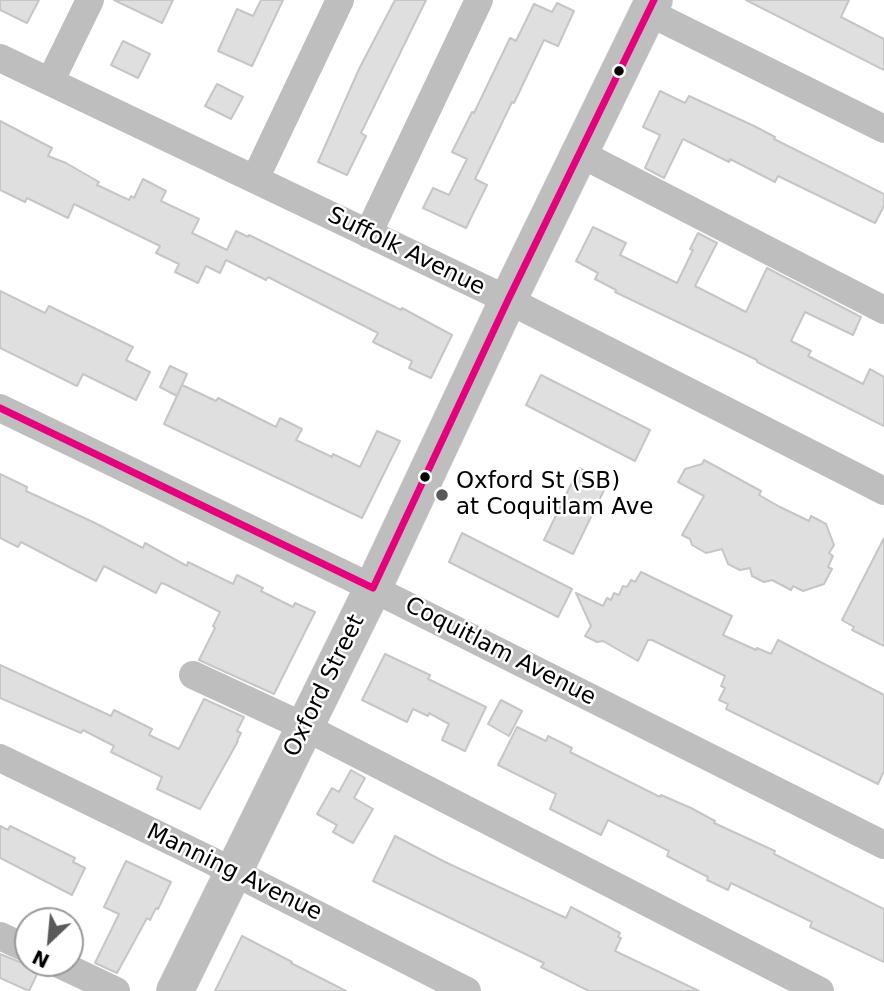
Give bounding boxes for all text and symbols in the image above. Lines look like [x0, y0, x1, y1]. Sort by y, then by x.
unlabelled marker [612, 64, 626, 78]
street label: Suffolk Avenue [323, 202, 489, 302]
place label: Oxford St (SB) at Coquitlam Ave [456, 468, 653, 522]
unlabelled marker [418, 470, 432, 484]
marker: Oxford St (SB) at Coquitlam Ave [434, 487, 450, 503]
street label: Coquitlam Avenue [400, 592, 600, 712]
street label: Oxford Street [279, 610, 371, 762]
street label: Manning Avenue [142, 819, 326, 927]
north arrow [14, 907, 84, 977]
text: N [29, 946, 53, 972]

